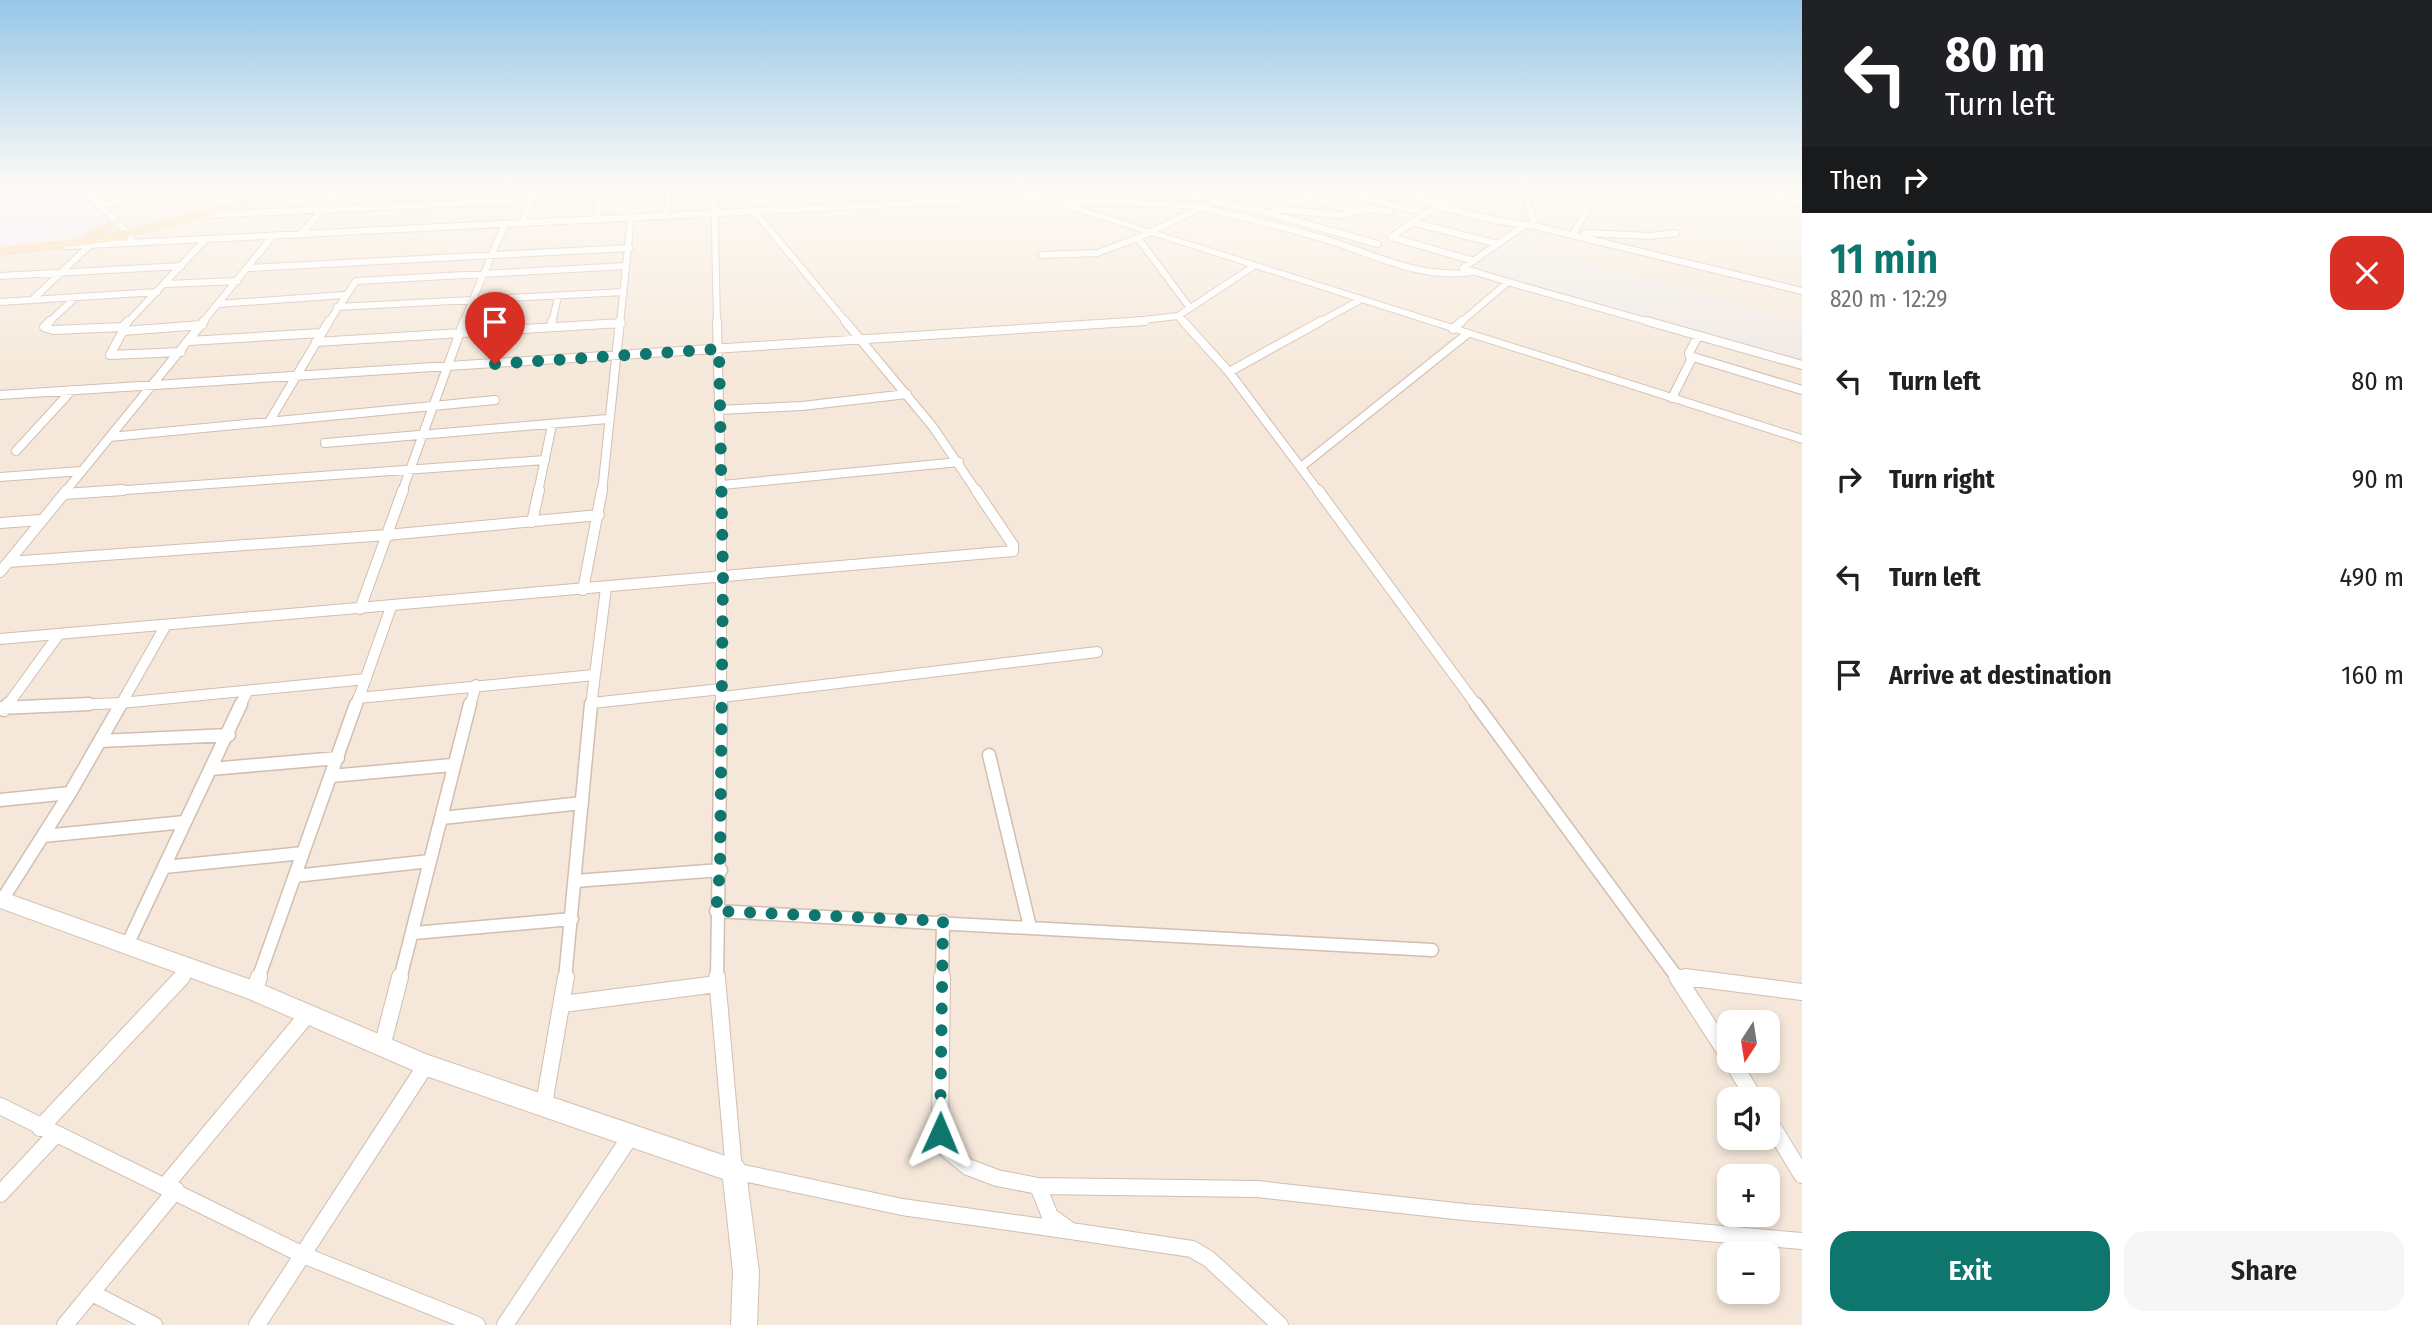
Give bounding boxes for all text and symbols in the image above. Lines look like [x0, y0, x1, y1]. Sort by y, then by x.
text: 80 m [1945, 25, 2045, 84]
icon: left [1830, 28, 1921, 119]
text: Turn left [1945, 85, 2055, 123]
icon: right [1896, 161, 1934, 199]
text: Then [1830, 165, 1882, 196]
text: 11 min [1830, 234, 1938, 284]
button: close [2330, 236, 2404, 310]
text: 820 m · 12:29 [1830, 285, 1947, 313]
pin [465, 292, 525, 364]
icon: arrive [476, 303, 514, 341]
icon: left [1830, 362, 1868, 400]
text: Turn left [1889, 366, 1981, 397]
text: 80 m [2351, 366, 2404, 397]
icon: right [1830, 460, 1868, 498]
text: Turn right [1889, 464, 1995, 495]
text: 90 m [2352, 464, 2404, 495]
icon: left [1830, 558, 1868, 596]
text: Turn left [1889, 562, 1981, 593]
text: 490 m [2340, 562, 2404, 593]
icon: arrive [1830, 656, 1868, 694]
text: Arrive at destination [1889, 660, 2112, 691]
text: 160 m [2341, 660, 2404, 691]
north arrow [1717, 1010, 1780, 1073]
map controls [1717, 1010, 1780, 1304]
button: sound [1717, 1087, 1780, 1150]
position arrow [903, 1096, 977, 1170]
button: + [1717, 1164, 1780, 1227]
button: Exit [1830, 1231, 2110, 1311]
button: Share [2124, 1231, 2404, 1311]
button: − [1717, 1241, 1780, 1304]

